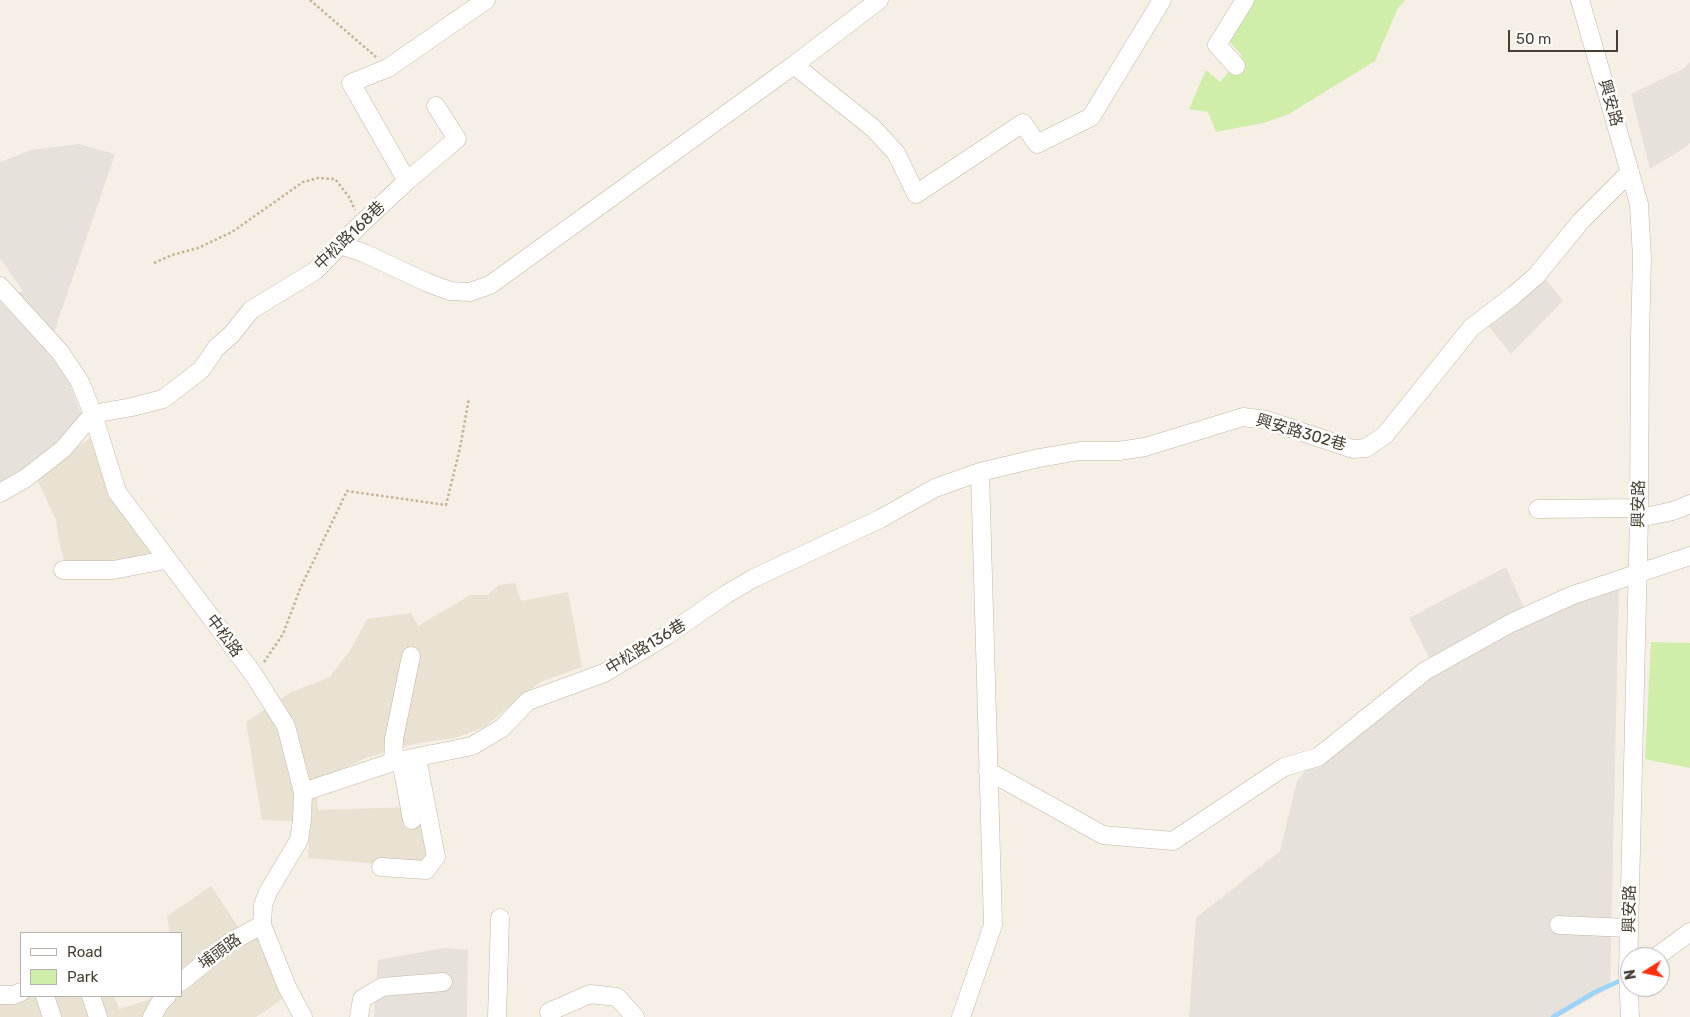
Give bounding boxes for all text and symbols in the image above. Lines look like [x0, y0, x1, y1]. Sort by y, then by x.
scale bar [1510, 20, 1620, 52]
text: 50 m [1516, 30, 1551, 48]
street label: 興安路 [1594, 77, 1626, 129]
street label: 中松路168巷 [311, 198, 389, 274]
street label: 興安路302巷 [1254, 411, 1348, 455]
street label: 興安路 [1629, 480, 1649, 528]
street label: 中松路 [202, 611, 246, 661]
street label: 中松路136巷 [602, 616, 690, 678]
street label: 興安路 [1620, 885, 1640, 933]
street label: 埔頭路 [195, 930, 245, 974]
legend [20, 932, 182, 997]
text: Road [67, 943, 103, 961]
north arrow [1620, 947, 1670, 997]
text: Park [67, 968, 98, 986]
text: N [1621, 968, 1640, 981]

